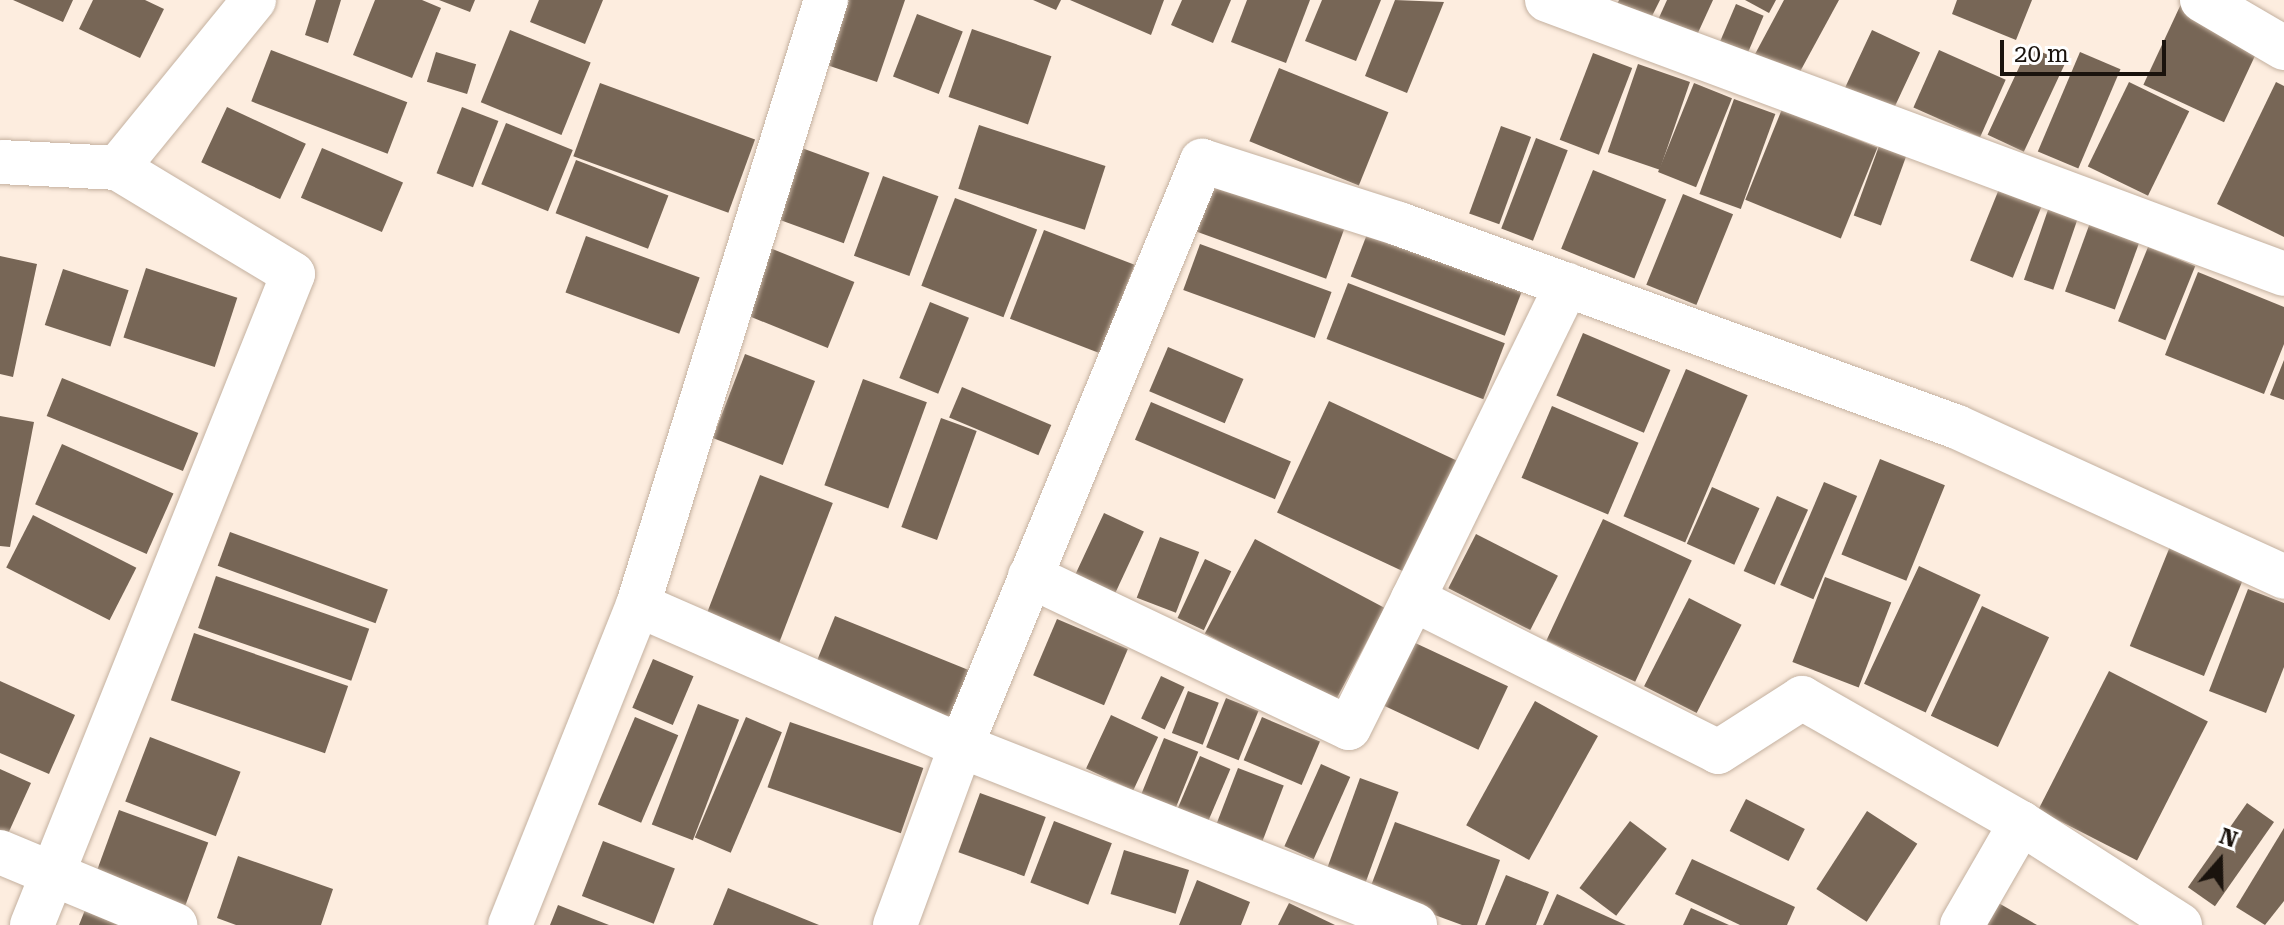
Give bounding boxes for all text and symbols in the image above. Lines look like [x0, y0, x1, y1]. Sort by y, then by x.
scale bar [2004, 24, 2170, 74]
text: 20 m [2014, 40, 2069, 68]
north arrow [2180, 821, 2260, 901]
text: N [2216, 823, 2241, 853]

